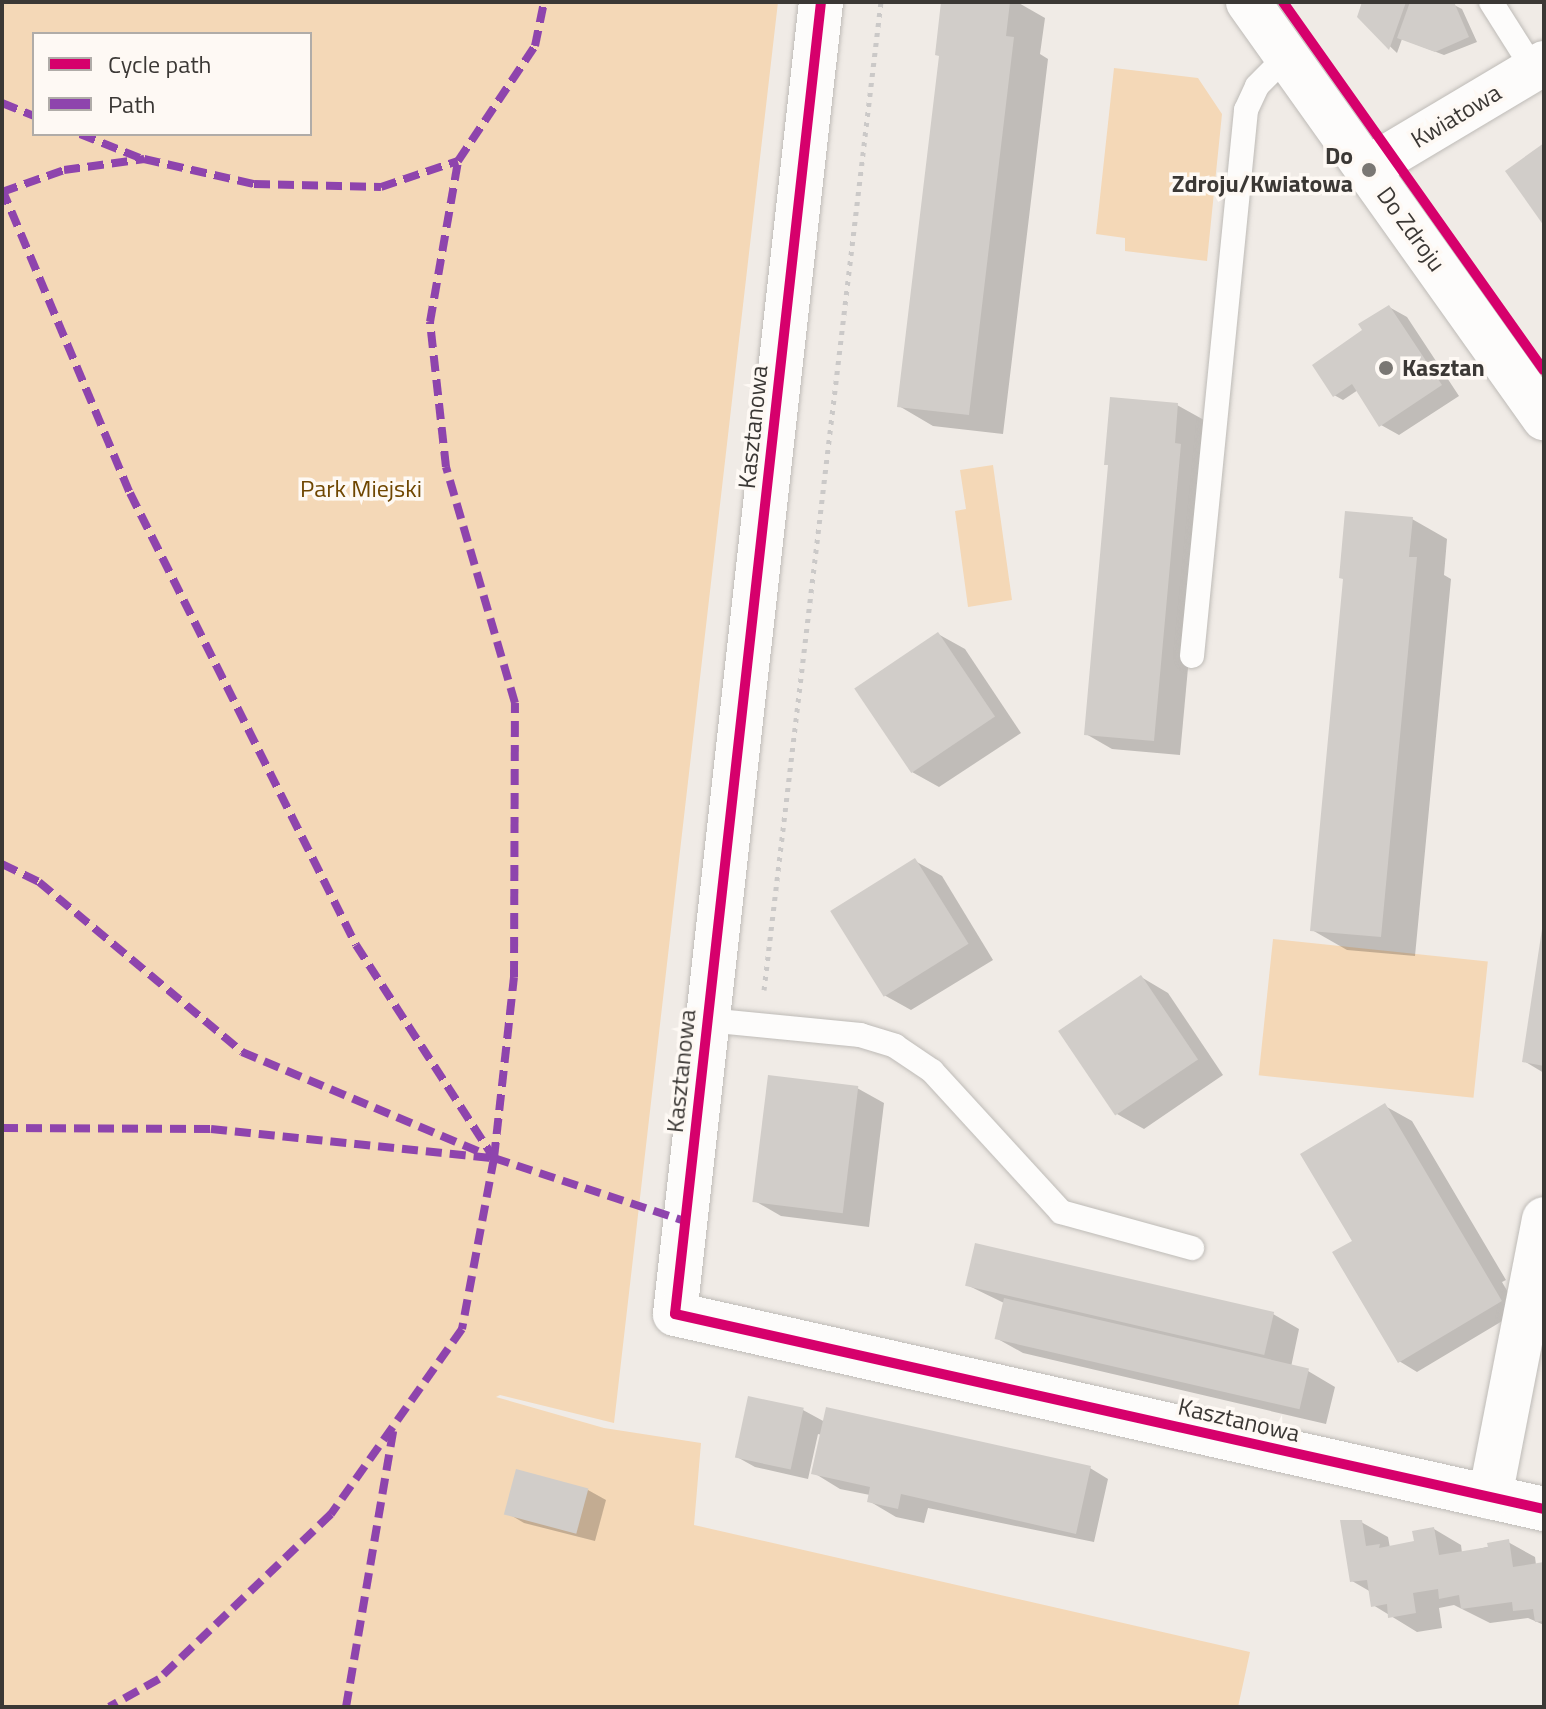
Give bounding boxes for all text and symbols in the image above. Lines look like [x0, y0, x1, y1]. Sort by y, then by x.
legend [32, 32, 312, 136]
text: Cycle path [108, 46, 211, 82]
street label: Kwiatowa [1406, 78, 1506, 154]
text: Path [108, 86, 155, 122]
place label: Do Zdroju/Kwiatowa [1172, 142, 1353, 198]
marker: Do Zdroju/Kwiatowa [1360, 161, 1378, 179]
street label: Do Zdroju [1371, 181, 1451, 277]
place label: Kasztan [1402, 354, 1485, 382]
marker: Kasztan [1377, 359, 1395, 377]
street label: Kasztanowa [732, 364, 774, 490]
park label: Park Miejski [300, 475, 422, 503]
street label: Kasztanowa [660, 1008, 702, 1134]
street label: Kasztanowa [1175, 1392, 1303, 1448]

